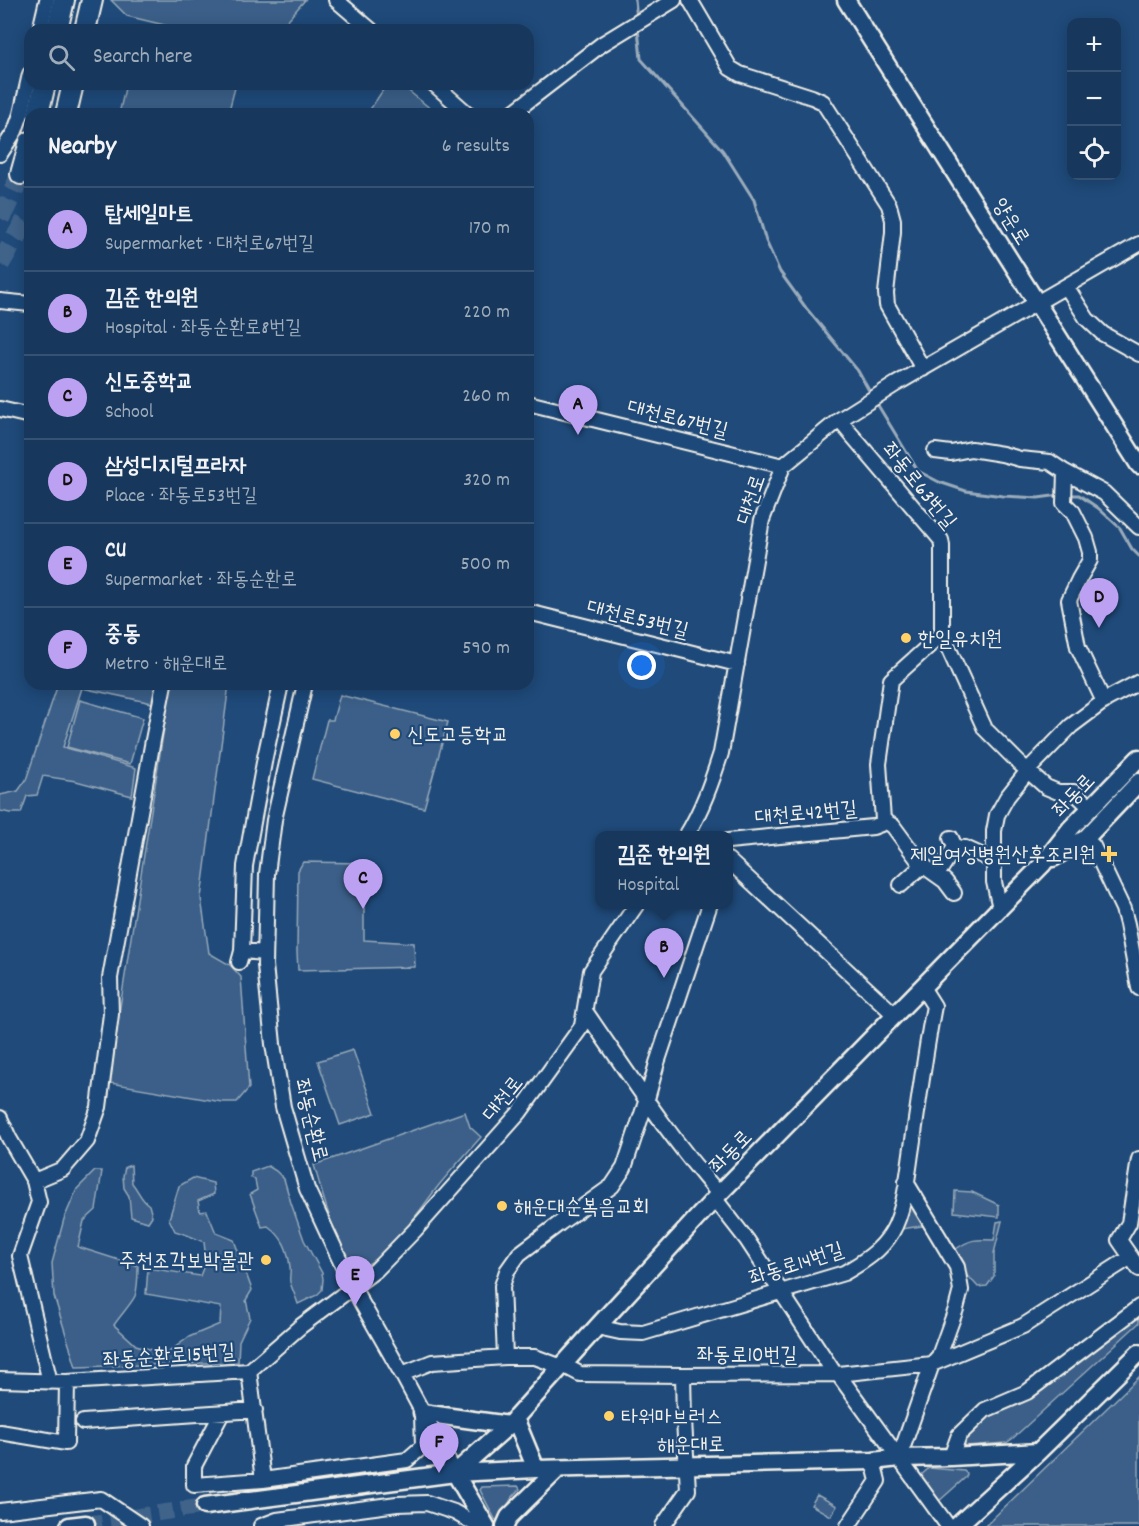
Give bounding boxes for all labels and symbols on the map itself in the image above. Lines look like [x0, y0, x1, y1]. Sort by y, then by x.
street label: 양운로 [983, 193, 1036, 252]
pin: A [558, 386, 598, 435]
street label: 대천로67번길 [624, 394, 731, 448]
street label: 좌동로63번길 [873, 437, 962, 537]
street label: 대천로 [730, 471, 775, 529]
pin: D [1080, 578, 1118, 628]
street label: 대천로53번길 [583, 594, 691, 648]
place label: 한일유치원 [918, 626, 1003, 656]
marker: 한일유치원 [899, 631, 913, 645]
your location [627, 651, 656, 680]
place label: 신도고등학교 [407, 722, 508, 752]
marker: 신도고등학교 [388, 727, 402, 741]
street label: 좌동로 [1047, 768, 1103, 826]
street label: 대천로42번길 [754, 796, 859, 834]
place label: 제일여성병원산후조리원 [910, 842, 1096, 872]
marker: 제일여성병원산후조리원 [1100, 845, 1118, 863]
pin: C [344, 860, 382, 909]
pin: B [644, 928, 684, 978]
street label: 대천로 [477, 1071, 532, 1129]
street label: 좌동순환로 [284, 1076, 334, 1165]
street label: 좌동로 [704, 1124, 761, 1182]
place label: 해운대순복음교회 [514, 1194, 649, 1224]
marker: 해운대순복음교회 [495, 1199, 509, 1213]
street label: 좌동로14번길 [746, 1236, 848, 1295]
place label: 주천조각보박물관 [119, 1248, 254, 1278]
marker: 주천조각보박물관 [259, 1253, 273, 1267]
pin: E [336, 1256, 374, 1306]
street label: 좌동순환로15번길 [102, 1338, 236, 1378]
street label: 좌동로10번길 [697, 1342, 797, 1372]
place label: 타워마브러스 [621, 1404, 722, 1434]
marker: 타워마브러스 [602, 1409, 616, 1423]
pin: F [420, 1424, 458, 1473]
street label: 해운대로 [657, 1431, 725, 1463]

